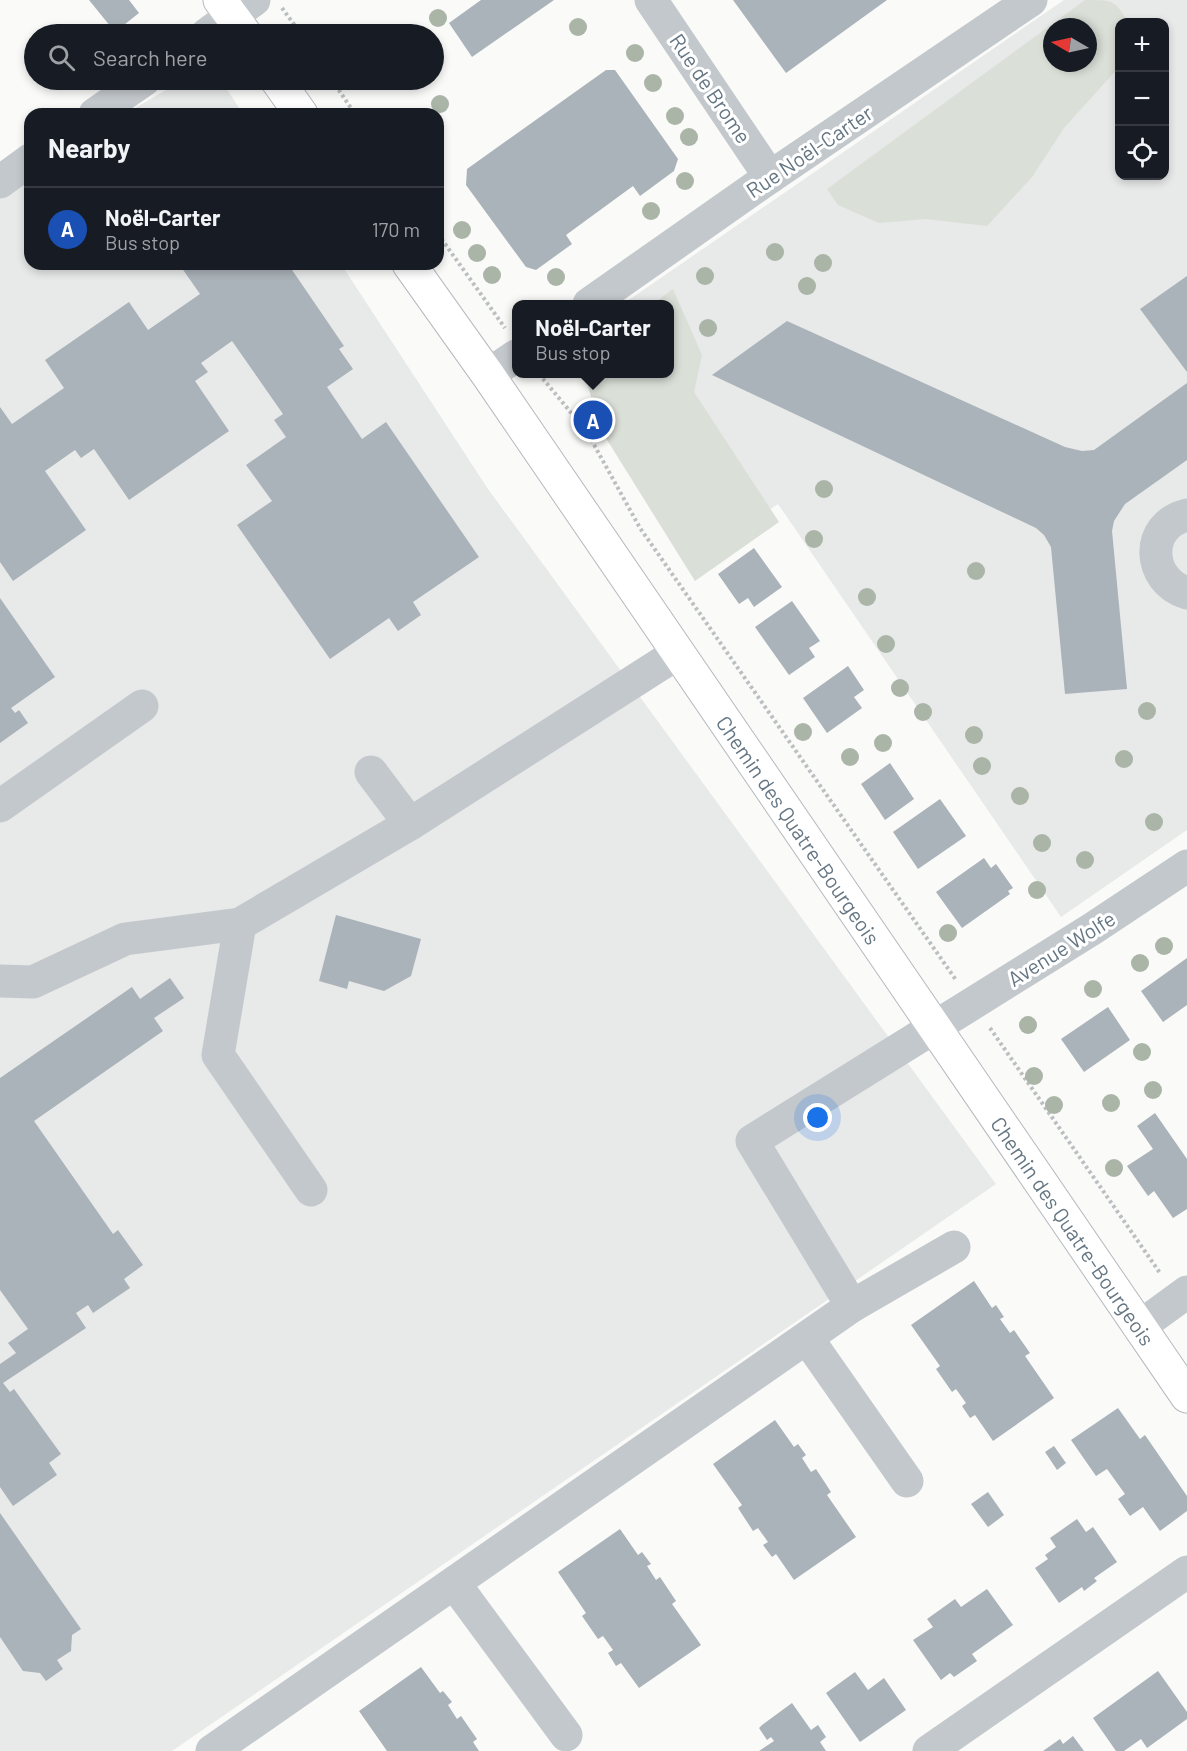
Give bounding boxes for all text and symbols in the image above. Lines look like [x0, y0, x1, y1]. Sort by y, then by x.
north arrow [1043, 18, 1097, 72]
map controls [1115, 18, 1169, 180]
button: + [1115, 18, 1169, 72]
search box [24, 24, 444, 90]
street label: Rue de Brome [665, 28, 757, 148]
icon: search [45, 41, 78, 74]
text: Search here [93, 44, 207, 70]
button: − [1115, 72, 1169, 126]
street label: Rue Noël-Carter [741, 99, 877, 202]
button: locate [1115, 126, 1169, 180]
text: Nearby [48, 132, 130, 163]
text: Noël-Carter [105, 204, 220, 230]
text: A [61, 217, 74, 241]
text: 170 m [372, 217, 420, 241]
text: Bus stop [105, 230, 180, 254]
popup [512, 300, 674, 378]
text: Noël-Carter [535, 314, 651, 340]
text: Bus stop [535, 340, 610, 364]
pin: A [574, 398, 612, 442]
street label: Chemin des Quatre-Bourgeois [712, 710, 886, 949]
street label: Avenue Wolfe [1003, 905, 1119, 991]
your location [803, 1103, 832, 1132]
street label: Chemin des Quatre-Bourgeois [987, 1111, 1161, 1350]

